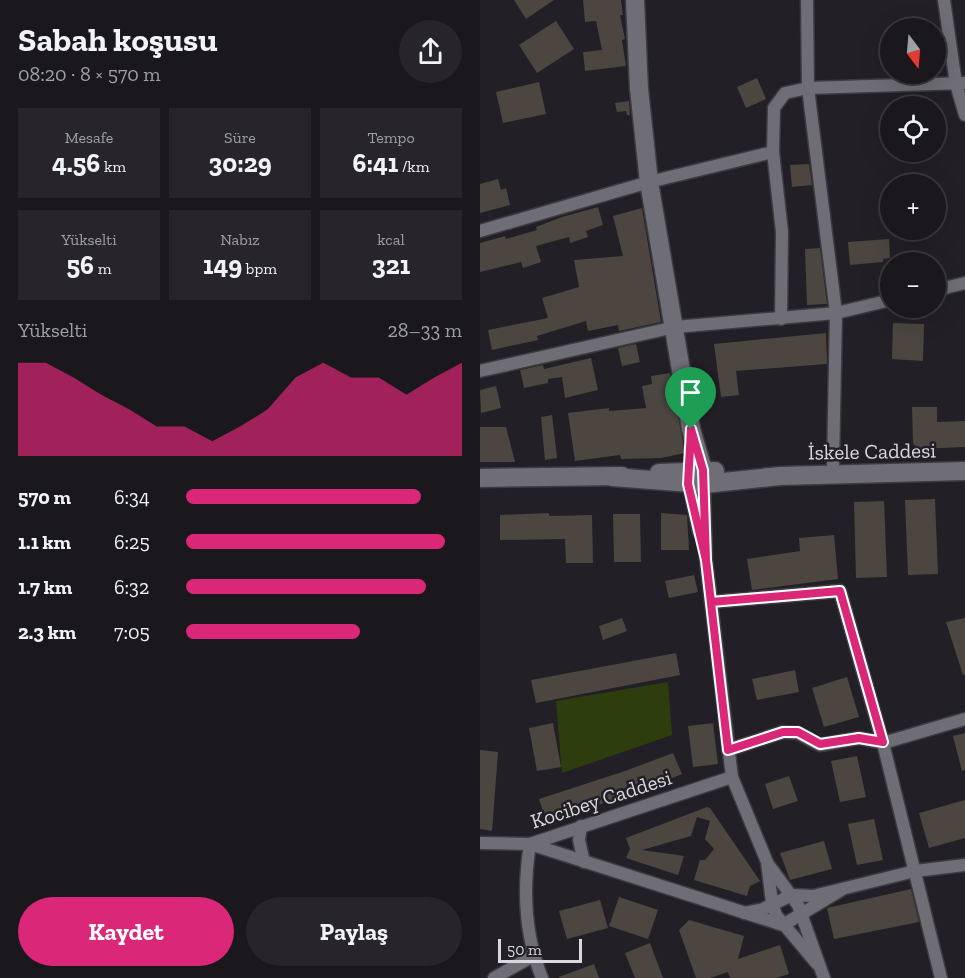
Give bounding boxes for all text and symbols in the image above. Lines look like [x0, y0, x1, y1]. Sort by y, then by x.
north arrow [880, 18, 946, 84]
map controls [880, 18, 946, 318]
text: Sabah koşusu [18, 20, 218, 59]
button: share [399, 20, 462, 83]
text: 08:20 · 8 × 570 m [18, 62, 161, 86]
button: locate [880, 96, 946, 162]
text: Mesafe [65, 128, 113, 147]
text: Süre [224, 128, 256, 147]
text: Tempo [367, 128, 415, 147]
text: 4.56 [52, 147, 100, 179]
text: 30:29 [208, 147, 272, 179]
text: 6:41 [353, 147, 398, 179]
text: km [100, 157, 126, 176]
text: /km [398, 157, 429, 176]
button: + [880, 174, 946, 240]
text: Yükselti [61, 230, 117, 249]
text: Nabız [220, 230, 260, 249]
text: kcal [377, 230, 405, 249]
text: 56 [67, 249, 94, 281]
text: 149 [203, 249, 242, 281]
text: 321 [372, 249, 410, 281]
button: − [880, 252, 946, 318]
text: m [94, 259, 111, 278]
text: bpm [242, 259, 277, 278]
text: Yükselti [18, 318, 87, 342]
text: 28–33 m [388, 318, 462, 342]
pin [665, 367, 716, 429]
icon: arrive [674, 376, 707, 409]
street label: İskele Caddesi [808, 437, 936, 465]
text: 570 m [18, 485, 71, 509]
text: 6:34 [114, 485, 150, 509]
text: 1.1 km [18, 530, 71, 554]
text: 6:25 [114, 530, 150, 554]
text: 1.7 km [18, 575, 72, 599]
text: 6:32 [114, 575, 149, 599]
text: 2.3 km [18, 620, 76, 644]
text: 7:05 [114, 620, 150, 644]
street label: Kocibey Caddesi [527, 764, 675, 834]
button: Kaydet [18, 897, 234, 966]
button: Paylaş [246, 897, 462, 966]
scale bar [498, 936, 582, 964]
text: 50 m [507, 940, 542, 959]

